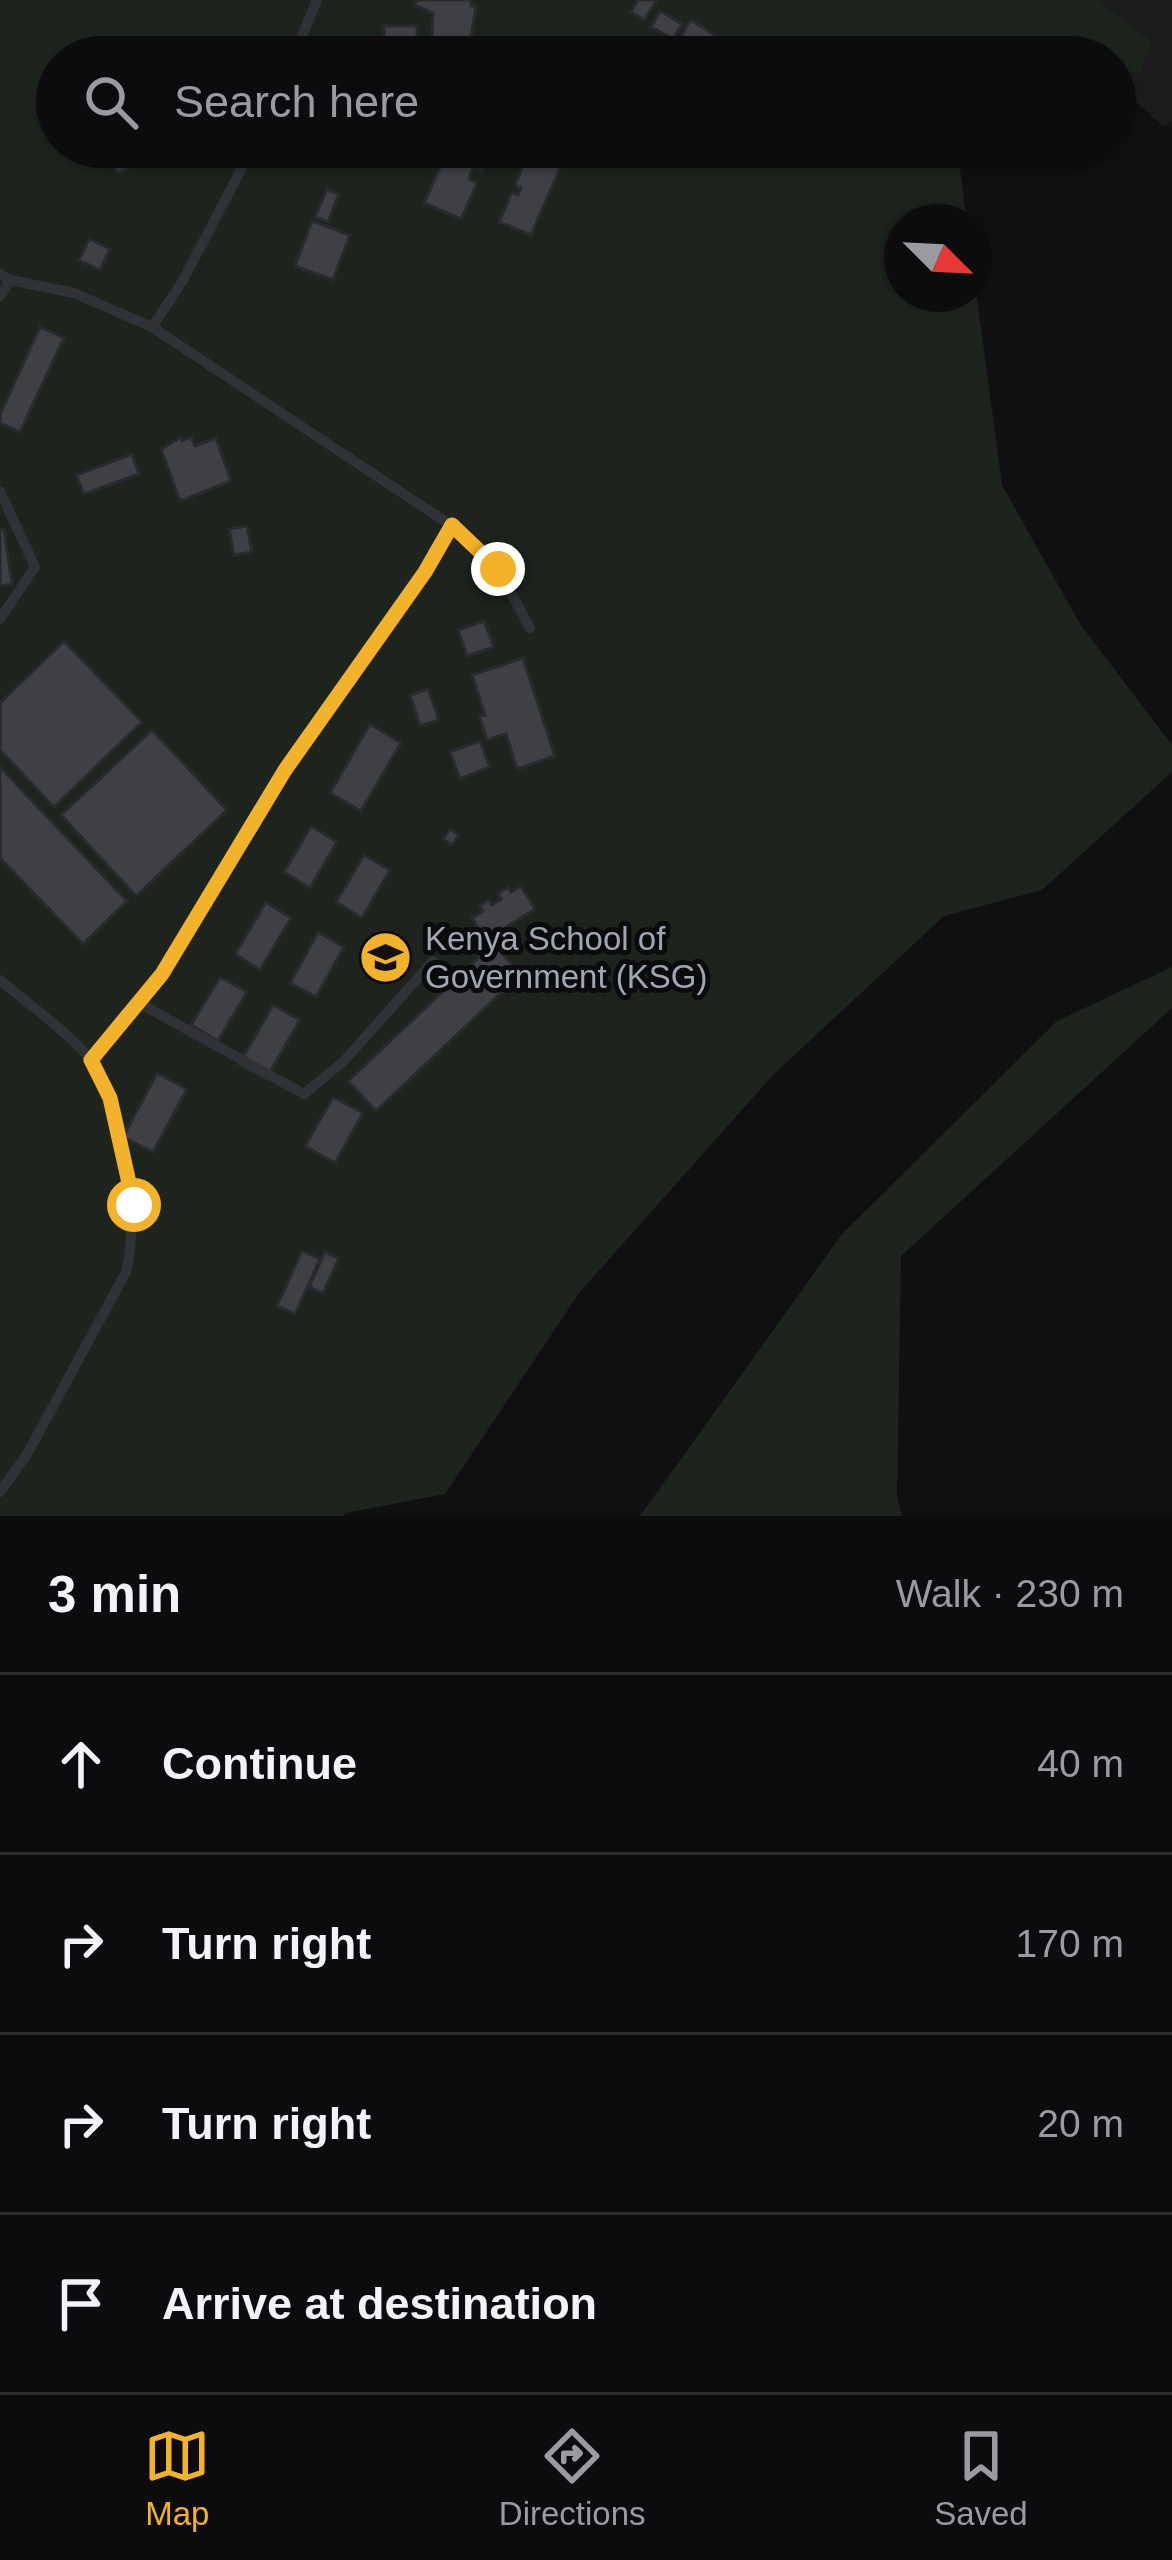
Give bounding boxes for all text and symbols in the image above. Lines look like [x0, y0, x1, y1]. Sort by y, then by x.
search box [36, 36, 1136, 168]
icon: search [78, 69, 144, 135]
text: Search here [174, 76, 419, 127]
north arrow [884, 204, 992, 312]
route end [471, 542, 525, 596]
place label: Kenya School of Government (KSG) [425, 920, 707, 995]
school or university icon: Kenya School of Government (KSG) [358, 929, 414, 985]
route start [107, 1178, 161, 1232]
text: 3 min [48, 1566, 181, 1623]
text: Walk · 230 m [896, 1572, 1124, 1615]
icon: ahead [48, 1731, 114, 1797]
text: Continue [162, 1738, 357, 1789]
text: 40 m [1037, 1742, 1124, 1785]
icon: right [48, 1911, 114, 1977]
text: Turn right [162, 1918, 371, 1969]
text: 170 m [1016, 1922, 1124, 1965]
icon: right [48, 2091, 114, 2157]
text: Turn right [162, 2098, 371, 2149]
text: 20 m [1037, 2102, 1124, 2145]
icon: arrive [48, 2271, 114, 2337]
text: Arrive at destination [162, 2278, 597, 2329]
tab: Map [144, 2423, 210, 2533]
tab: Directions [499, 2423, 646, 2533]
tab: Saved [934, 2423, 1028, 2533]

